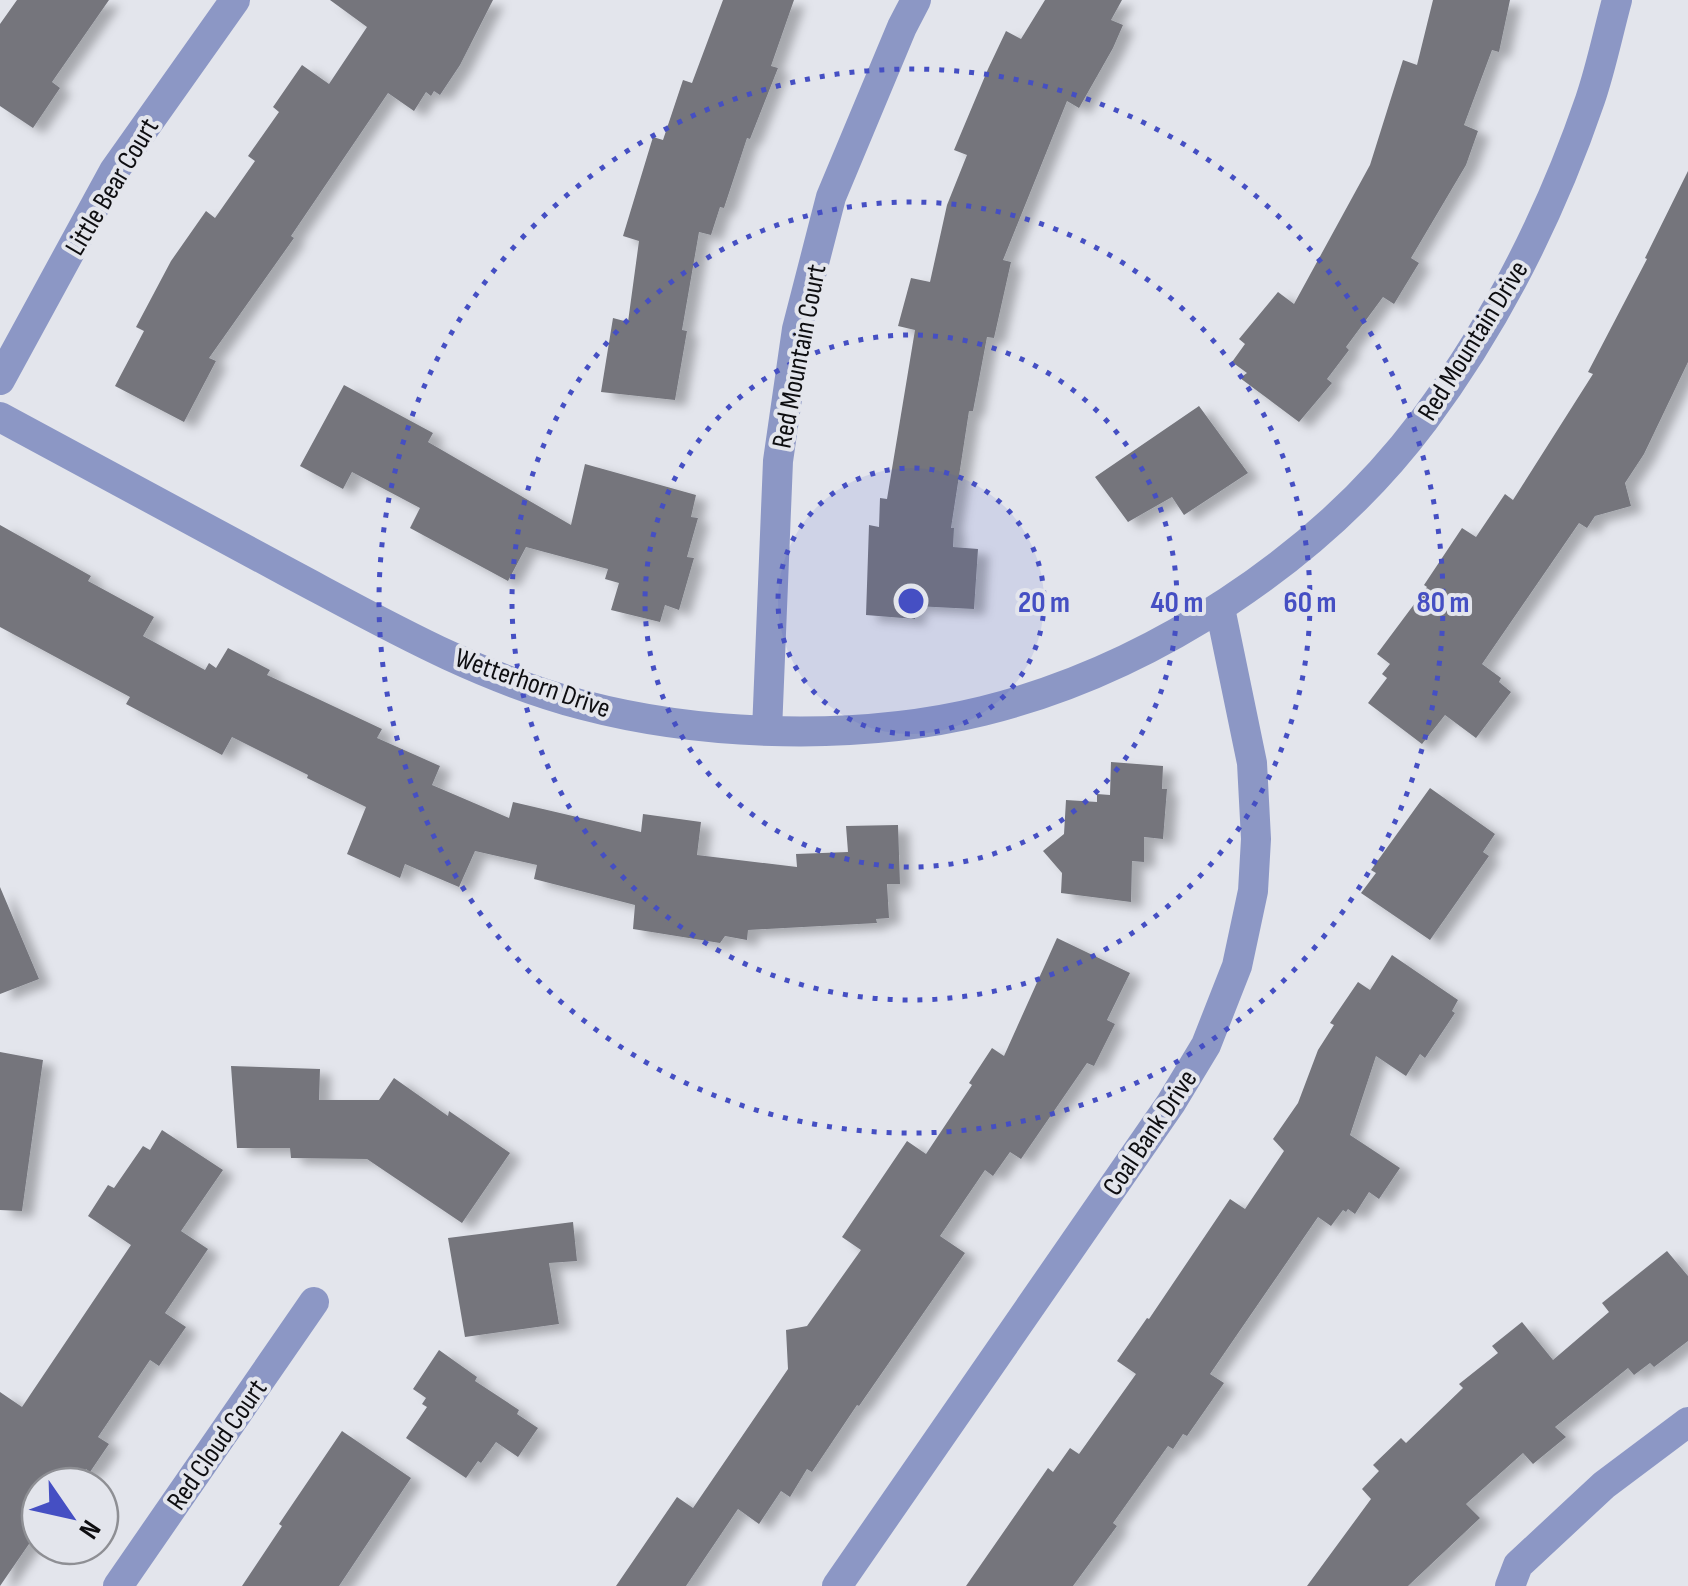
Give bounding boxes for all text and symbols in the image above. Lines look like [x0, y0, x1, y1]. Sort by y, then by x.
street label: Little Bear Court [58, 112, 166, 261]
street label: Red Mountain Drive [1411, 255, 1535, 427]
street label: Red Mountain Court [765, 262, 833, 451]
centre of rings [893, 583, 929, 619]
text: 20 m [1018, 585, 1070, 621]
text: 40 m [1151, 585, 1203, 621]
text: 60 m [1284, 585, 1336, 621]
text: 80 m [1416, 585, 1470, 621]
street label: Wetterhorn Drive [451, 641, 614, 725]
street label: Coal Bank Drive [1096, 1064, 1204, 1202]
street label: Red Cloud Court [160, 1373, 274, 1516]
north arrow [20, 1466, 120, 1566]
text: N [72, 1514, 107, 1545]

